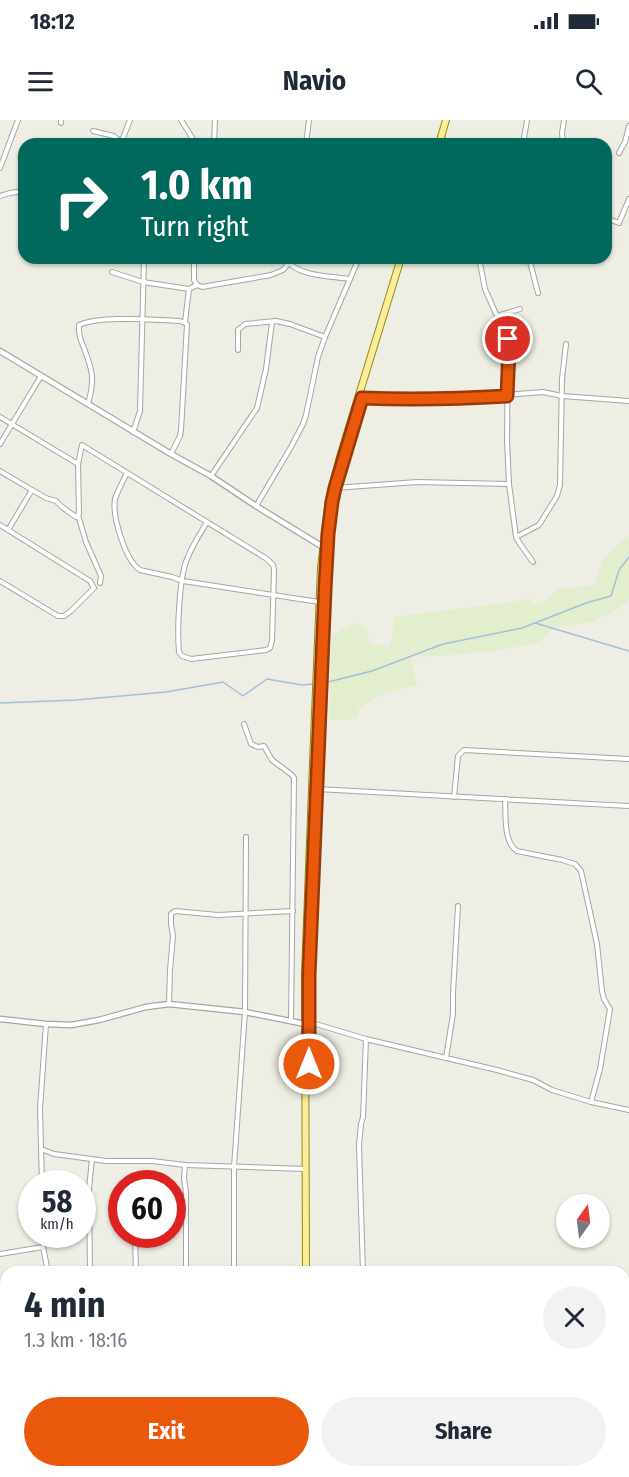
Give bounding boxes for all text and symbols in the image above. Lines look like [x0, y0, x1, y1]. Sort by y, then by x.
text: 18:12 [30, 8, 75, 35]
icon: menu [24, 65, 57, 98]
text: Navio [283, 65, 346, 97]
icon: search [572, 65, 605, 98]
text: 1.0 km [141, 160, 253, 210]
icon: right [42, 162, 120, 240]
text: Turn right [141, 211, 249, 243]
pin [482, 313, 533, 364]
icon: arrive [491, 322, 524, 355]
position arrow [277, 1032, 341, 1096]
speed limit sign: 60 [108, 1170, 186, 1248]
text: 58 [42, 1184, 72, 1220]
north arrow [556, 1194, 610, 1248]
map controls [556, 1194, 610, 1248]
text: km/h [40, 1215, 74, 1233]
text: 4 min [24, 1283, 106, 1327]
button: close [543, 1286, 606, 1349]
text: 1.3 km · 18:16 [24, 1328, 127, 1352]
button: Exit [24, 1397, 309, 1466]
button: Share [321, 1397, 606, 1466]

